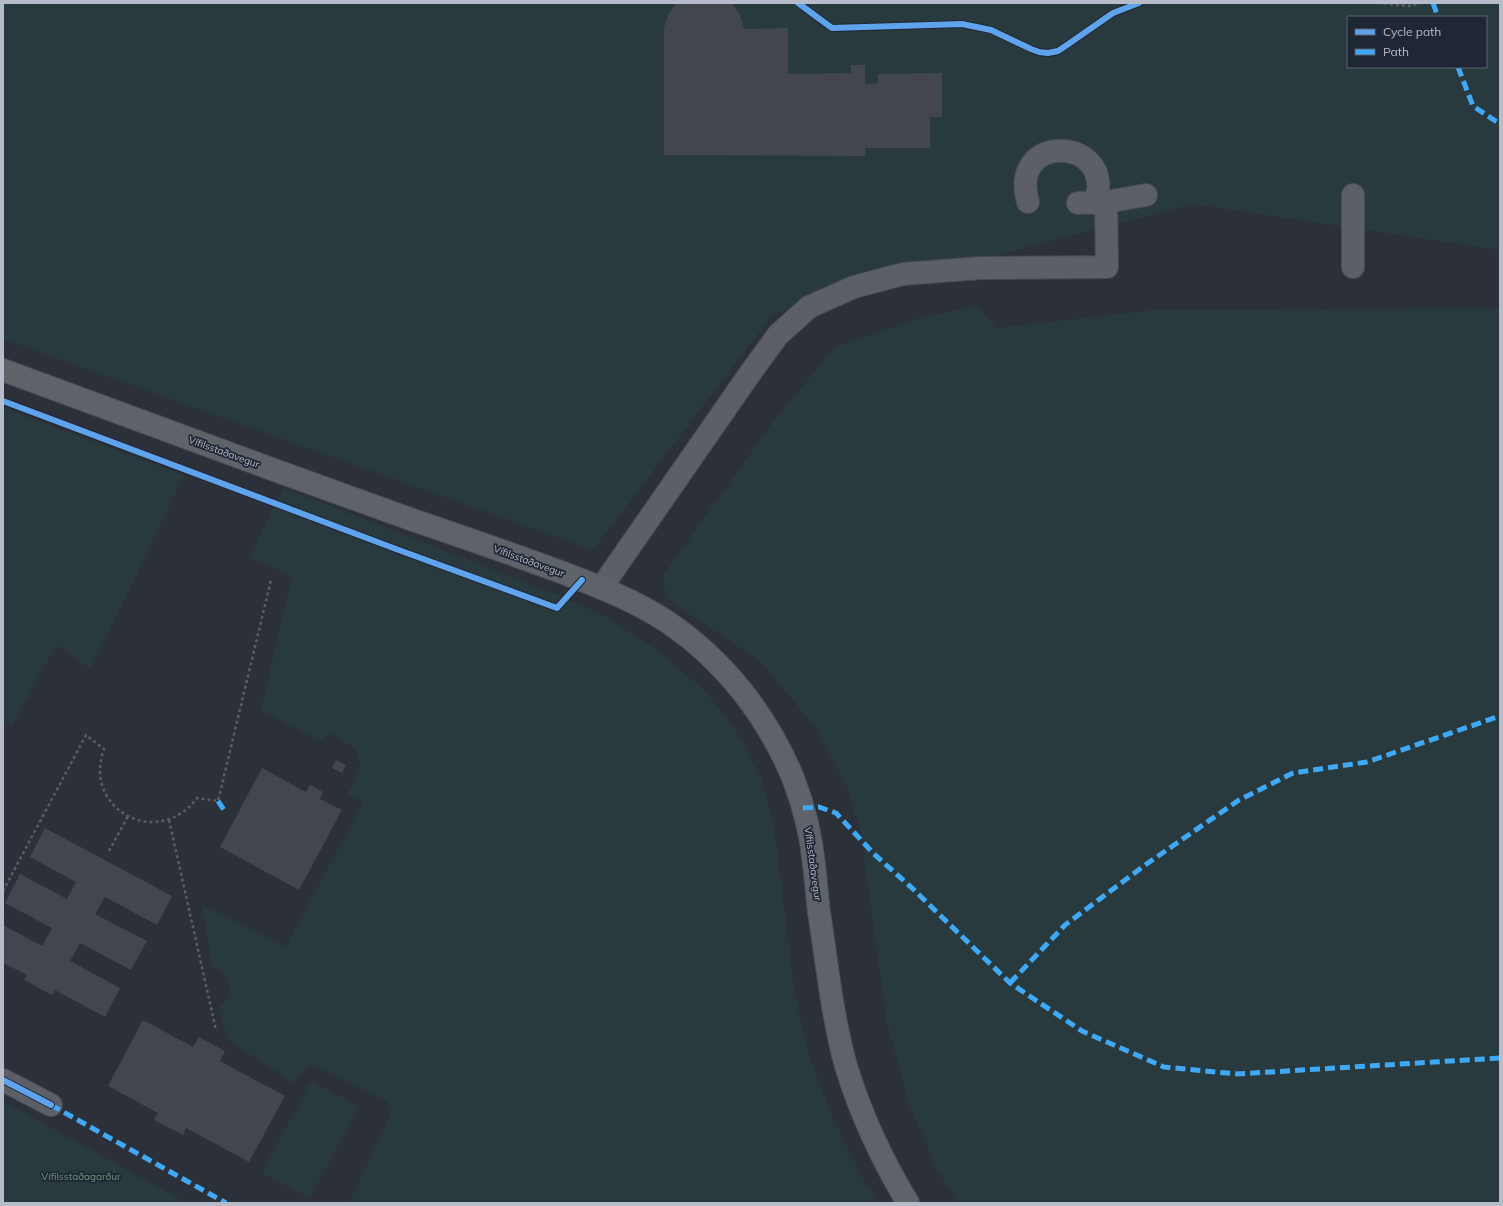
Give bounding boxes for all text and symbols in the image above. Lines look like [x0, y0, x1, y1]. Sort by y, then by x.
legend [1347, 16, 1487, 68]
text: Cycle path [1383, 24, 1441, 39]
text: Path [1383, 44, 1409, 59]
street label: Vífilsstaðavegur [187, 433, 262, 471]
street label: Vífilsstaðavegur [492, 542, 567, 580]
street label: Vífilsstaðavegur [801, 826, 825, 902]
park label: Vífilsstaðagarður [41, 1170, 121, 1183]

